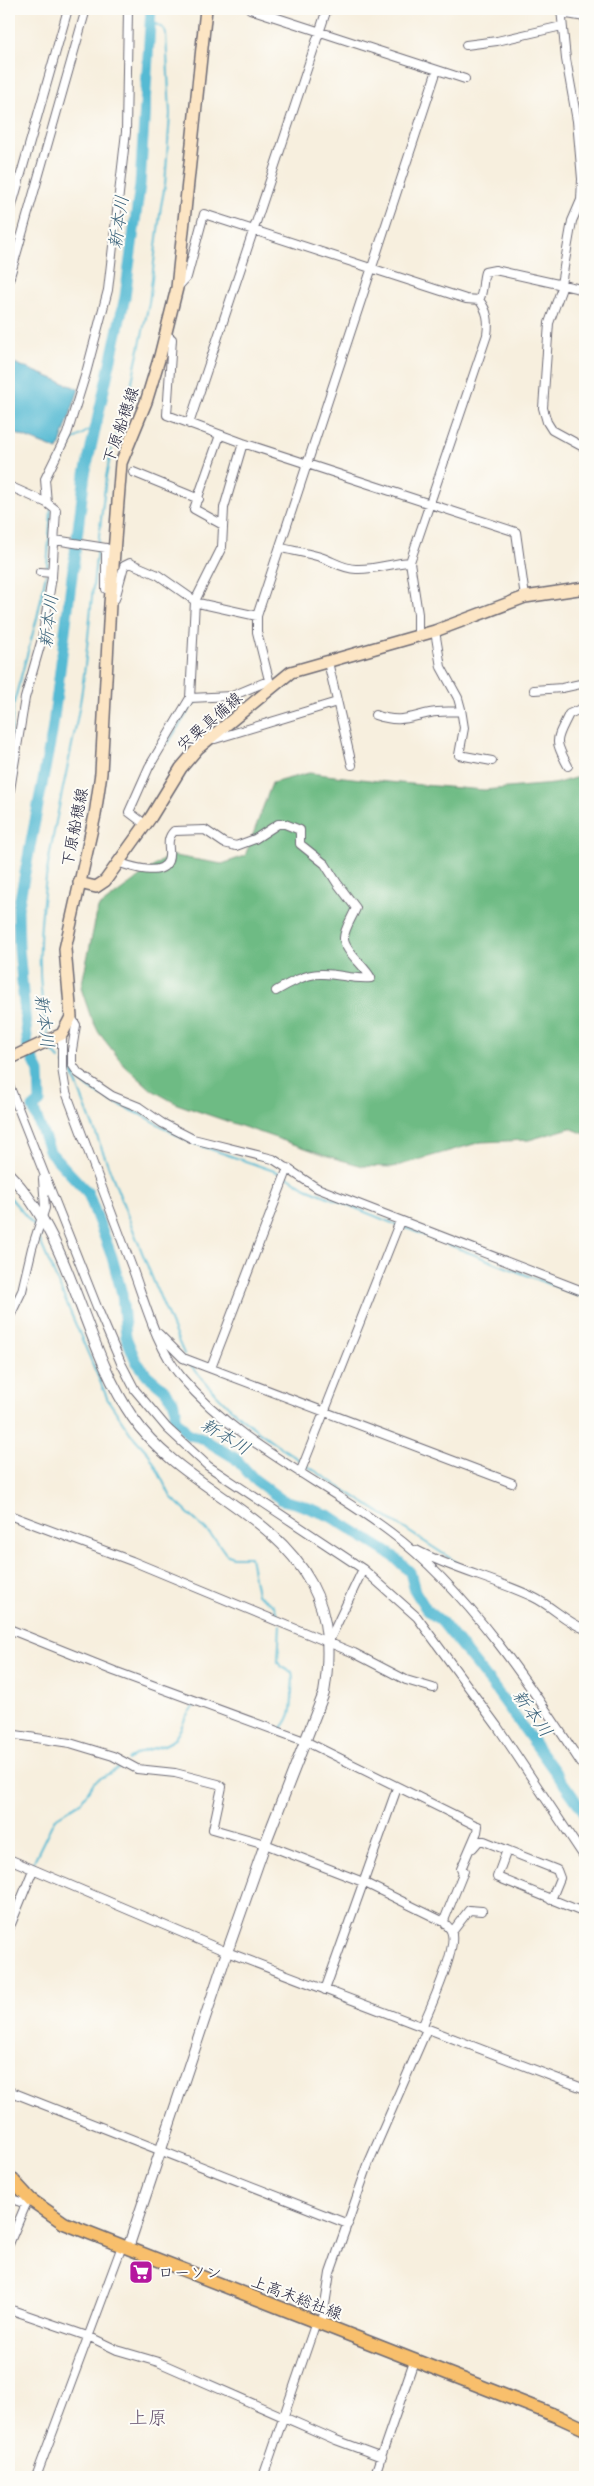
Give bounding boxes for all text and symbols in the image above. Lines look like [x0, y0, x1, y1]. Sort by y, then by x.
water label: 新本川 [102, 194, 134, 250]
street label: 下原船穂線 [97, 384, 143, 466]
water label: 新本川 [32, 593, 64, 649]
street label: 宍粟真備線 [172, 686, 246, 756]
street label: 下原船穂線 [56, 786, 92, 868]
water label: 新本川 [29, 993, 61, 1049]
water label: 新本川 [196, 1411, 256, 1461]
water label: 新本川 [507, 1684, 559, 1742]
supermarket icon: ローソン [128, 2259, 154, 2285]
place label: ローソン [158, 2261, 222, 2283]
street label: 上高末総社線 [248, 2270, 346, 2324]
district label: 上原 [129, 2404, 167, 2430]

